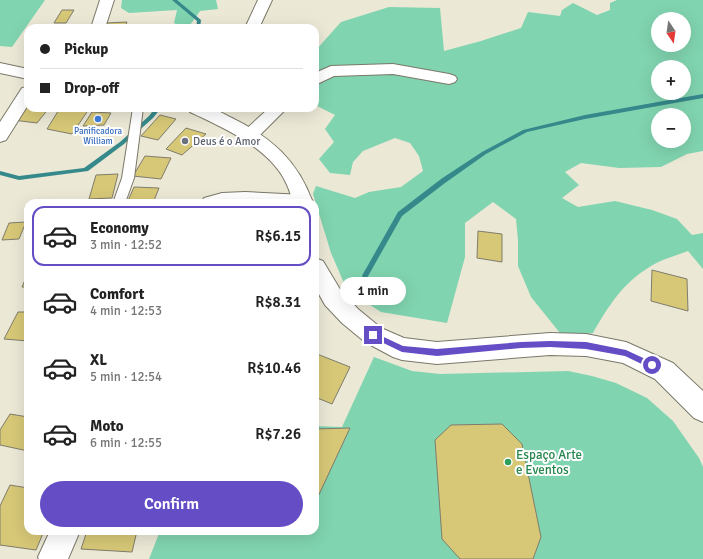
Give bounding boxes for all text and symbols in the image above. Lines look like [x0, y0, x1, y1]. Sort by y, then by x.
north arrow [651, 12, 691, 52]
map controls [651, 12, 691, 148]
text: Pickup [64, 40, 108, 58]
button: + [651, 60, 691, 100]
text: Drop-off [64, 79, 119, 97]
button: − [651, 108, 691, 148]
marker: Panificadora William [93, 114, 103, 124]
place label: Panificadora William [74, 126, 122, 147]
place label: Deus é o Amor [193, 135, 260, 148]
marker: Deus é o Amor [180, 136, 190, 146]
icon: car [42, 218, 78, 254]
text: Economy [90, 219, 149, 237]
text: R$6.15 [255, 227, 301, 245]
text: 3 min · 12:52 [90, 237, 162, 253]
callout: 1 min [340, 277, 406, 305]
text: 1 min [357, 283, 389, 299]
icon: car [42, 284, 78, 320]
text: Comfort [90, 285, 144, 303]
text: R$8.31 [255, 293, 301, 311]
text: 4 min · 12:53 [90, 303, 162, 319]
route end [364, 326, 382, 344]
icon: car [42, 350, 78, 386]
text: XL [90, 351, 107, 369]
route start [643, 356, 661, 374]
text: R$10.46 [247, 359, 301, 377]
text: 5 min · 12:54 [90, 369, 162, 385]
icon: car [42, 416, 78, 452]
text: Moto [90, 417, 124, 435]
text: R$7.26 [255, 425, 301, 443]
text: 6 min · 12:55 [90, 435, 162, 451]
place label: Espaço Arte e Eventos [516, 447, 582, 478]
marker: Espaço Arte e Eventos [503, 457, 513, 467]
button: Confirm [40, 481, 303, 527]

